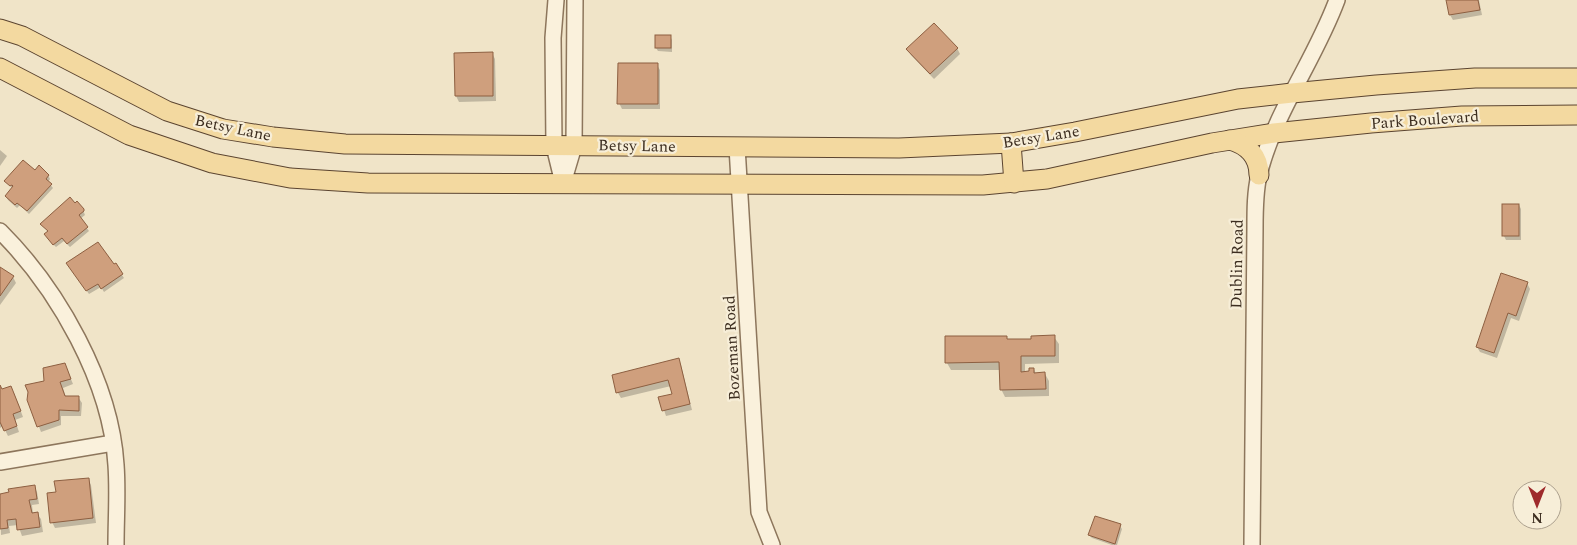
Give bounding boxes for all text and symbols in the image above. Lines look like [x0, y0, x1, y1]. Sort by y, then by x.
street label: Park Boulevard [1370, 104, 1480, 136]
street label: Betsy Lane [193, 108, 273, 148]
street label: Betsy Lane [1001, 119, 1081, 155]
street label: Betsy Lane [598, 133, 676, 159]
street label: Dublin Road [1224, 219, 1250, 309]
street label: Bozeman Road [717, 295, 747, 401]
north arrow [1512, 480, 1562, 530]
text: N [1531, 507, 1543, 528]

